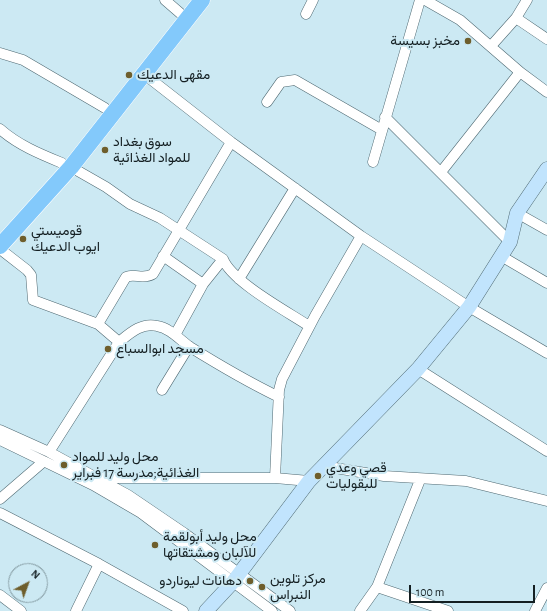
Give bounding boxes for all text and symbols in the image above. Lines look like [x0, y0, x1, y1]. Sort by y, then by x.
place label: مخبز بسيسة [390, 33, 460, 49]
marker: مخبز بسيسة [463, 36, 473, 46]
place label: مقهى الدعيك [137, 67, 210, 83]
marker: مقهى الدعيك [124, 70, 134, 80]
place label: سوق بغداد للمواد الغذائية [113, 134, 191, 166]
marker: سوق بغداد للمواد الغذائية [100, 145, 110, 155]
place label: قوميستي ايوب الدعيك [31, 223, 100, 256]
marker: قوميستي ايوب الدعيك [18, 234, 28, 244]
place label: مسجد ابوالسباع [116, 341, 204, 357]
marker: مسجد ابوالسباع [103, 344, 113, 354]
place label: محل وليد للمواد الغذائية;مدرسة 17 فبراير [72, 449, 199, 482]
marker: محل وليد للمواد الغذائية;مدرسة 17 فبراير [59, 460, 69, 470]
place label: قصي وعدي للبقوليات [326, 460, 387, 492]
marker: قصي وعدي للبقوليات [313, 471, 323, 481]
place label: محل وليد أبولقمة للآلبان ومشتقاتها [163, 529, 257, 562]
marker: محل وليد أبولقمة للآلبان ومشتقاتها [150, 540, 160, 550]
north arrow [8, 563, 48, 603]
text: N [29, 568, 42, 581]
place label: مركز تلوين النبراس [270, 571, 326, 604]
place label: دهانات ليوناردو [159, 573, 242, 589]
marker: دهانات ليوناردو [245, 576, 255, 586]
scale bar [411, 577, 537, 603]
marker: مركز تلوين النبراس [257, 582, 267, 592]
text: 100 m [416, 586, 444, 598]

